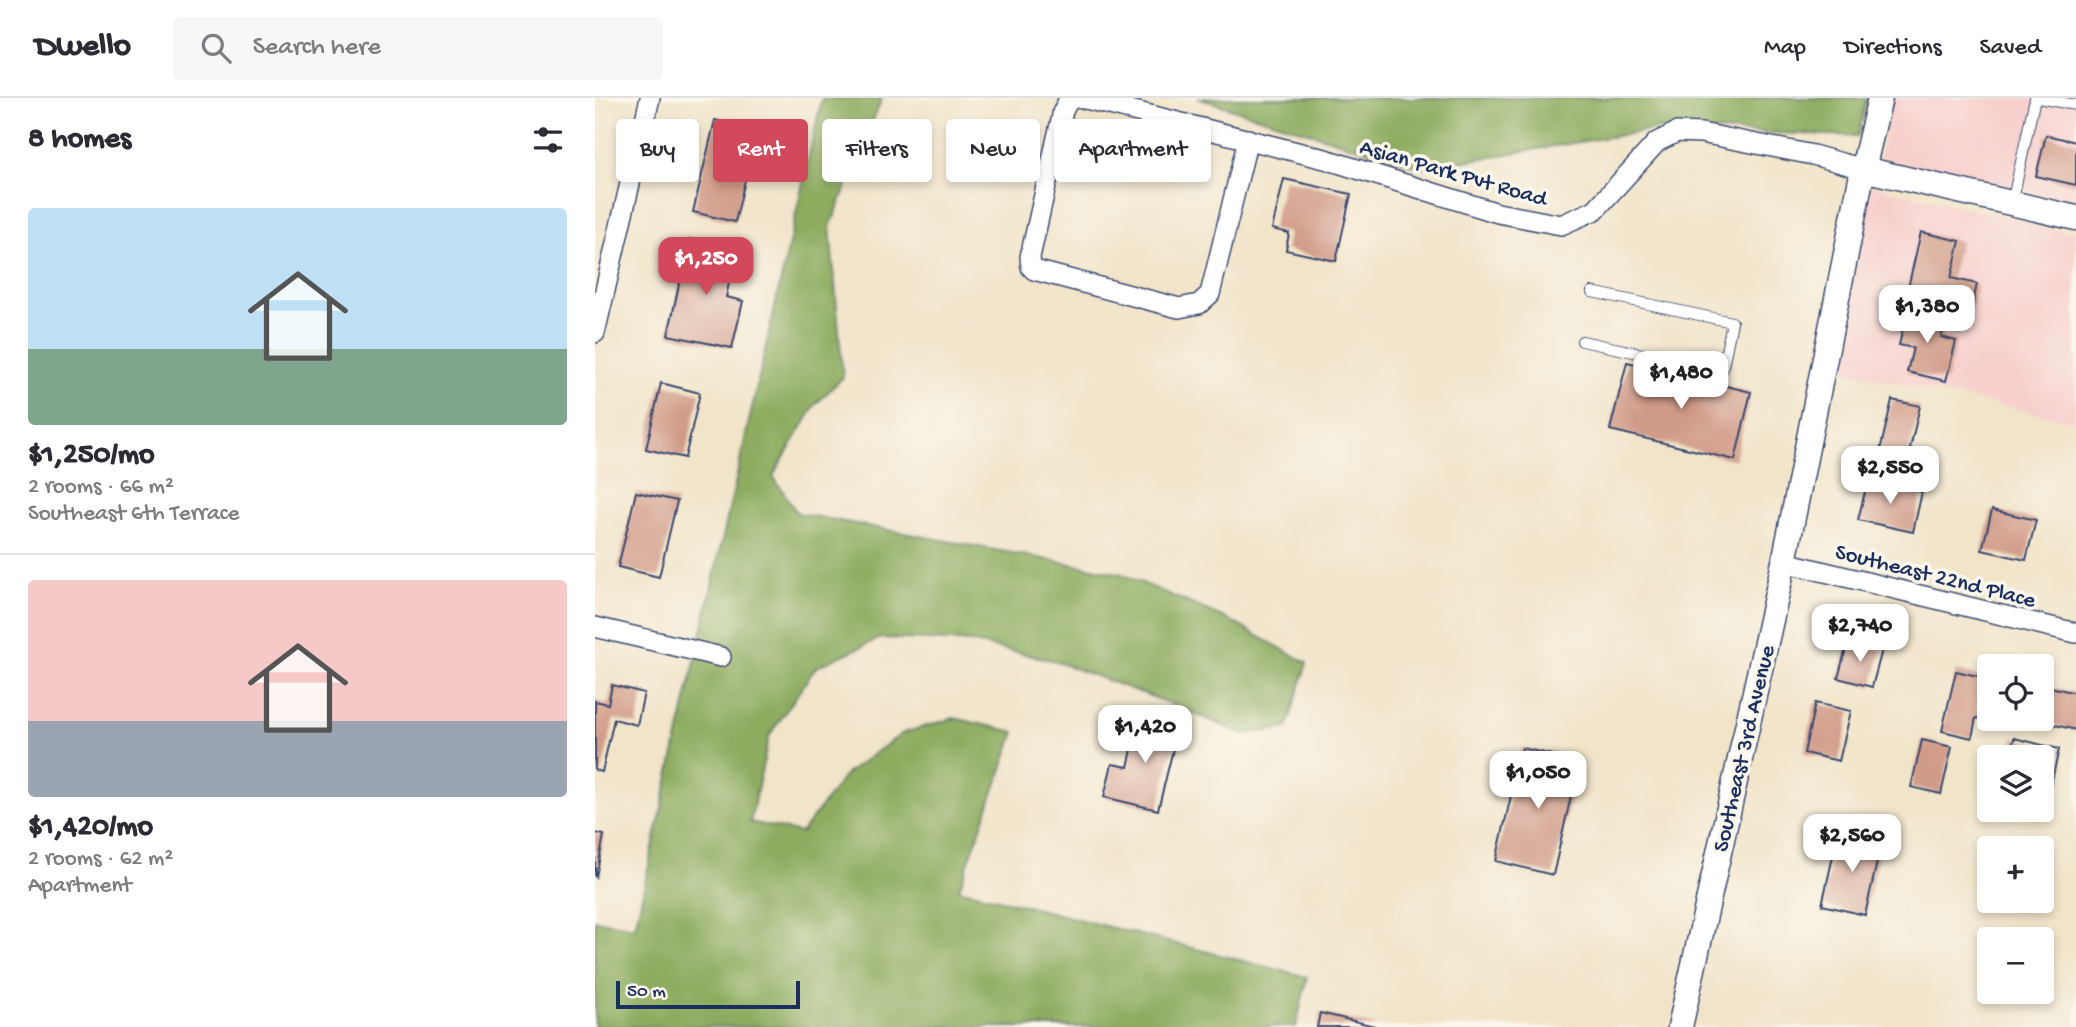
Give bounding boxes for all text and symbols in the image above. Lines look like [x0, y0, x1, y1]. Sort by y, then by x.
search box [173, 17, 663, 80]
text: Dwello [35, 29, 131, 67]
icon: search [197, 29, 235, 67]
text: Search here [253, 33, 381, 64]
text: Map [1764, 34, 1806, 63]
text: Directions [1844, 34, 1942, 63]
text: Saved [1980, 34, 2041, 63]
chip: Buy [616, 119, 699, 182]
chip: Rent [713, 119, 808, 182]
chip: Filters [822, 119, 932, 182]
chip: New [946, 119, 1040, 182]
chip: Apartment [1054, 119, 1211, 182]
icon: filters [529, 121, 567, 159]
text: 8 homes [28, 123, 131, 158]
street label: Asian Park Pvt Road [1356, 135, 1551, 214]
pin: $1,250 [649, 238, 763, 297]
text: $1,250 [674, 246, 738, 273]
icon: home [235, 253, 361, 379]
pin: $1,380 [1870, 286, 1984, 345]
text: $1,380 [1895, 294, 1959, 321]
pin: $1,480 [1624, 352, 1738, 411]
text: $1,480 [1649, 360, 1713, 387]
text: $1,250/mo [28, 439, 155, 474]
pin: $2,550 [1833, 446, 1947, 506]
text: $2,550 [1857, 455, 1923, 482]
text: 2 rooms · 66 m² [28, 474, 174, 501]
text: Southeast 6th Terrace [28, 501, 239, 528]
street label: Southeast 22nd Place [1832, 539, 2039, 616]
pin: $2,740 [1803, 604, 1917, 664]
text: $2,740 [1828, 613, 1892, 640]
icon: home [235, 625, 361, 751]
street label: Southeast 3rd Avenue [1708, 642, 1783, 855]
map controls [1977, 654, 2054, 1004]
button: locate [1977, 654, 2054, 731]
pin: $1,420 [1088, 706, 1202, 765]
text: $1,420 [1114, 714, 1176, 741]
button: layers [1977, 745, 2054, 822]
pin: $1,050 [1481, 752, 1595, 811]
text: $1,050 [1505, 760, 1571, 787]
text: $1,420/mo [28, 811, 153, 846]
pin: $2,560 [1795, 814, 1909, 874]
text: $2,560 [1819, 823, 1885, 850]
button: + [1977, 836, 2054, 913]
text: 2 rooms · 62 m² [28, 846, 173, 873]
text: Apartment [28, 873, 132, 900]
button: − [1977, 927, 2054, 1004]
scale bar [616, 978, 800, 1010]
text: 50 m [627, 981, 666, 1004]

